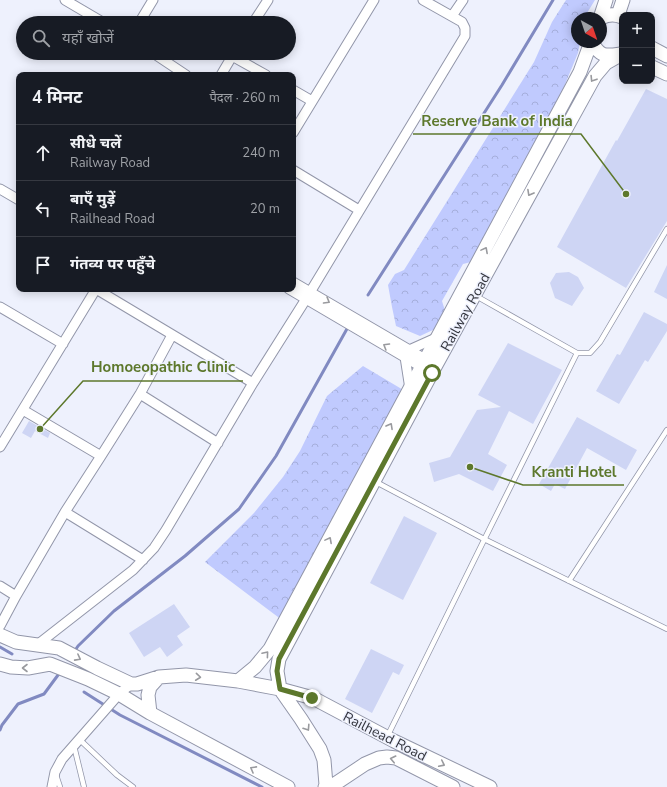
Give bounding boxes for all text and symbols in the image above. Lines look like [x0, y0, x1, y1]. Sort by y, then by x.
north arrow [571, 12, 607, 48]
map controls [619, 12, 655, 84]
button: + [619, 12, 655, 48]
search box [16, 16, 296, 60]
icon: search [30, 27, 52, 49]
text: यहाँ खोजें [62, 28, 114, 48]
button: − [619, 48, 655, 84]
one-way arrow [591, 75, 598, 82]
text: 4 मिनट [32, 86, 82, 109]
text: पैदल · 260 m [209, 89, 280, 107]
callout: Reserve Bank of India [413, 107, 581, 134]
text: Reserve Bank of India [421, 111, 573, 131]
text: सीधे चलें [70, 133, 121, 153]
icon: ahead [32, 142, 54, 164]
text: 240 m [242, 144, 280, 162]
text: Railway Road [70, 154, 150, 172]
one-way arrow [528, 188, 535, 196]
text: बाएँ मुड़ें [70, 189, 115, 209]
icon: left [32, 198, 54, 220]
text: 20 m [250, 200, 280, 218]
text: Railhead Road [70, 210, 155, 228]
one-way arrow [480, 246, 487, 254]
icon: arrive [32, 254, 54, 276]
text: गंतव्य पर पहुँचे [70, 254, 155, 274]
street label: Railway Road [436, 270, 495, 355]
one-way arrow [322, 297, 330, 304]
one-way arrow [383, 343, 390, 351]
callout: Homoeopathic Clinic [83, 354, 243, 381]
text: Homoeopathic Clinic [91, 357, 235, 377]
route start [423, 364, 441, 382]
one-way arrow [385, 423, 393, 430]
callout: Kranti Hotel [523, 458, 624, 485]
text: Kranti Hotel [531, 462, 617, 482]
one-way arrow [324, 537, 331, 545]
one-way arrow [262, 652, 269, 659]
one-way arrow [74, 653, 81, 661]
one-way arrow [22, 664, 28, 672]
one-way arrow [195, 672, 201, 681]
route end [303, 689, 321, 707]
street label: Railhead Road [340, 707, 430, 766]
one-way arrow [302, 724, 309, 731]
one-way arrow [390, 755, 396, 763]
one-way arrow [437, 759, 445, 767]
one-way arrow [250, 766, 257, 774]

